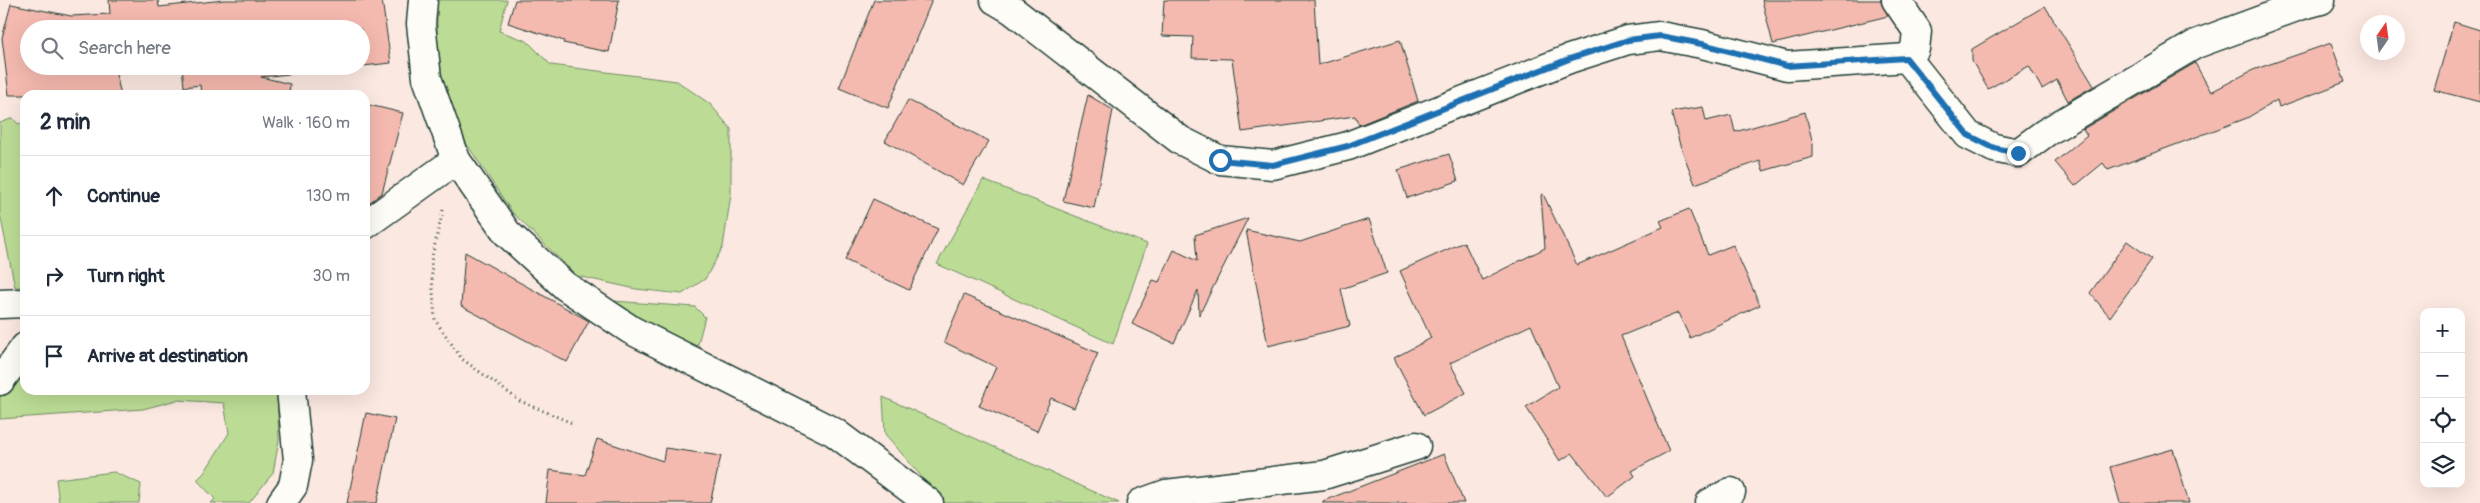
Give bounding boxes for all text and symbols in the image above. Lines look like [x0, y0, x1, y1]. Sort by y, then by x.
north arrow [2360, 15, 2405, 60]
search box [20, 20, 370, 75]
icon: search [38, 34, 66, 62]
text: Search here [78, 36, 171, 60]
text: 2 min [40, 109, 90, 136]
text: Walk · 160 m [262, 113, 350, 133]
route end [2007, 142, 2030, 165]
route start [1209, 149, 1232, 172]
icon: ahead [40, 182, 68, 210]
text: Continue [87, 184, 160, 208]
text: 130 m [306, 186, 350, 206]
icon: right [40, 262, 68, 290]
text: Turn right [87, 264, 165, 288]
text: 30 m [312, 266, 350, 286]
map controls [2420, 308, 2465, 488]
button: + [2420, 308, 2465, 353]
icon: arrive [40, 342, 68, 370]
text: Arrive at destination [87, 344, 248, 368]
button: − [2420, 353, 2465, 398]
button: locate [2420, 398, 2465, 443]
button: layers [2420, 443, 2465, 488]

